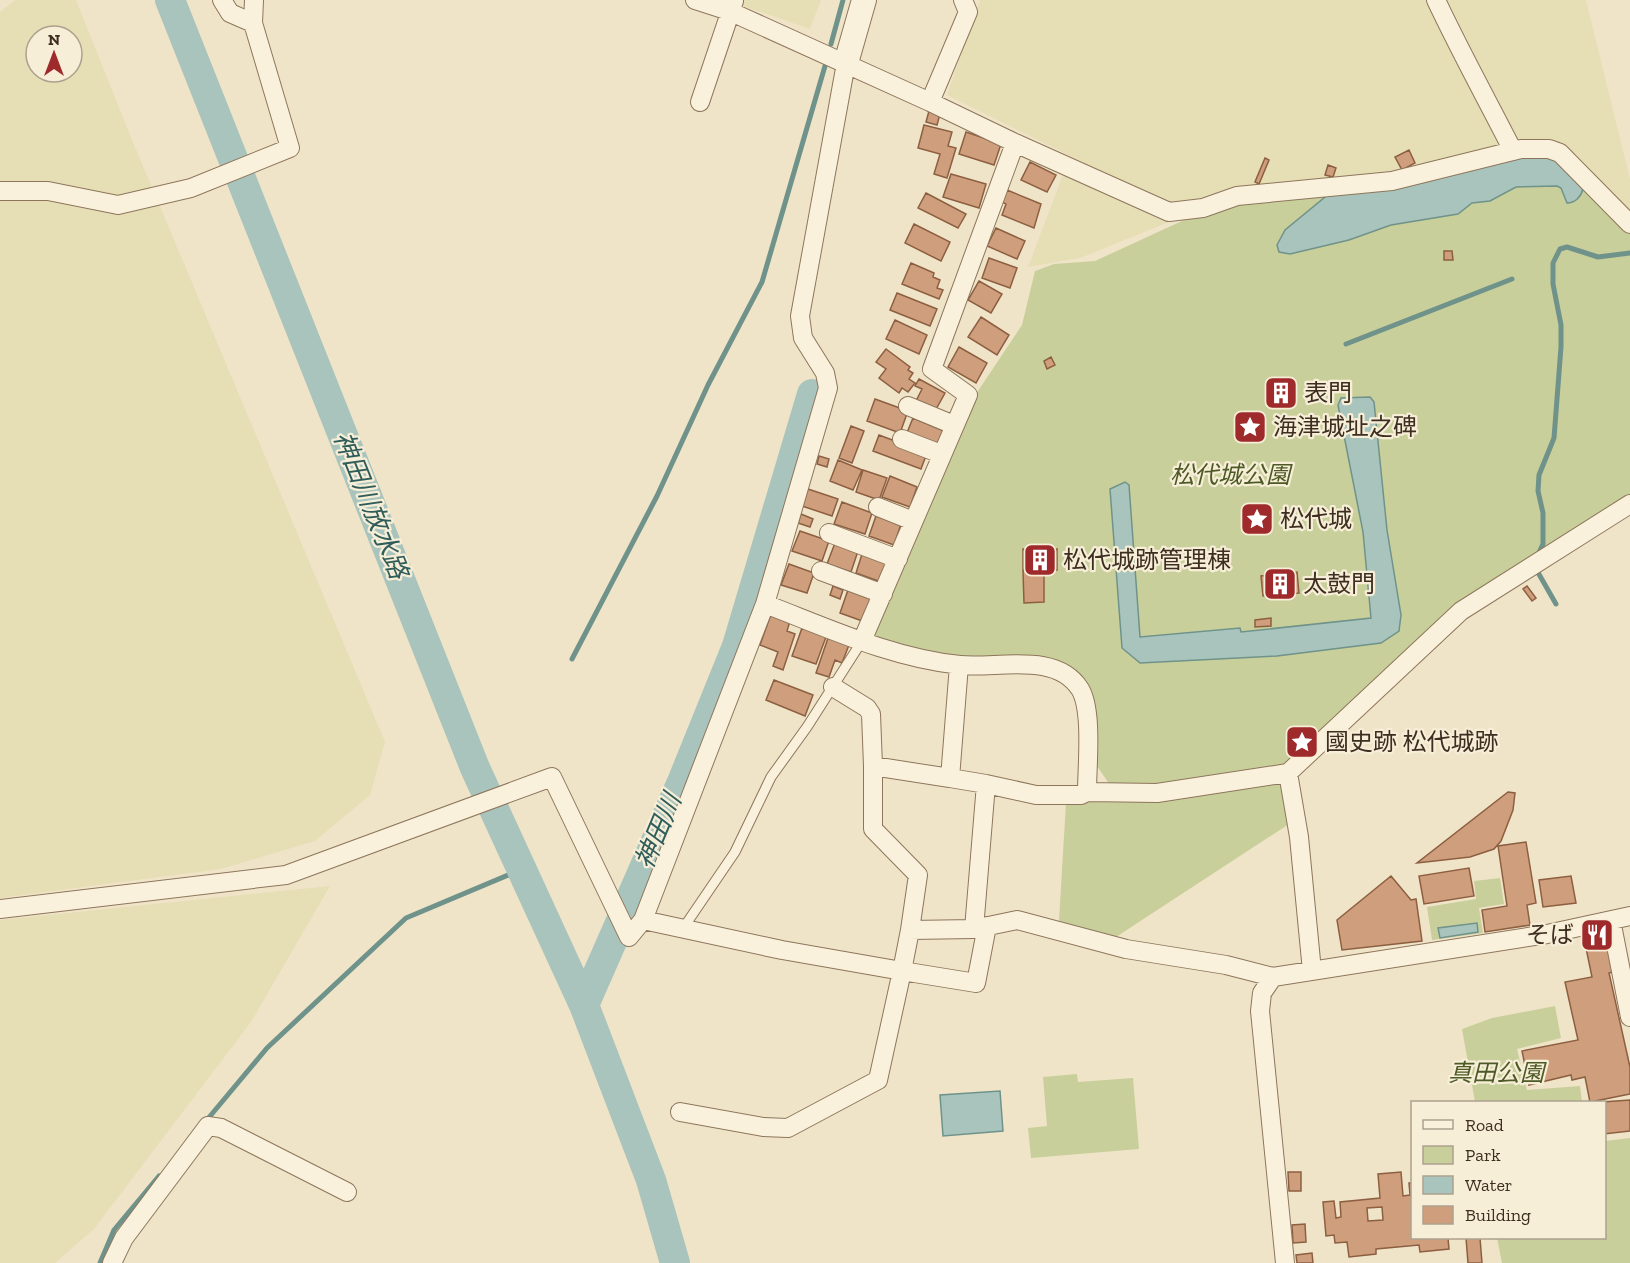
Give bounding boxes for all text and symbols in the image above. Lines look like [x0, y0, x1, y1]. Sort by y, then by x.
north arrow [24, 24, 84, 84]
text: N [48, 30, 60, 49]
building icon: 表門 [1263, 375, 1299, 411]
place label: 表門 [1304, 378, 1352, 407]
place icon: 海津城址之碑 [1232, 409, 1268, 445]
place label: 海津城址之碑 [1273, 412, 1417, 441]
water label: 神田川放水路 [327, 427, 416, 585]
park label: 松代城公園 [1170, 460, 1293, 489]
place icon: 松代城 [1239, 501, 1275, 537]
place label: 松代城 [1280, 504, 1352, 533]
building icon: 松代城跡管理棟 [1022, 542, 1058, 578]
place label: 松代城跡管理棟 [1063, 545, 1231, 574]
building icon: 太鼓門 [1262, 566, 1298, 602]
place label: 太鼓門 [1303, 569, 1375, 598]
place icon: 國史跡 松代城跡 [1284, 724, 1320, 760]
place label: 國史跡 松代城跡 [1325, 727, 1498, 756]
water label: 神田川 [628, 786, 689, 873]
restaurant icon: そば [1579, 917, 1615, 953]
place label: そば [1526, 920, 1574, 949]
park label: 真田公園 [1448, 1058, 1547, 1087]
legend [1411, 1101, 1606, 1239]
text: Road [1465, 1114, 1504, 1136]
text: Park [1465, 1144, 1501, 1166]
text: Water [1465, 1174, 1512, 1196]
text: Building [1465, 1204, 1531, 1226]

